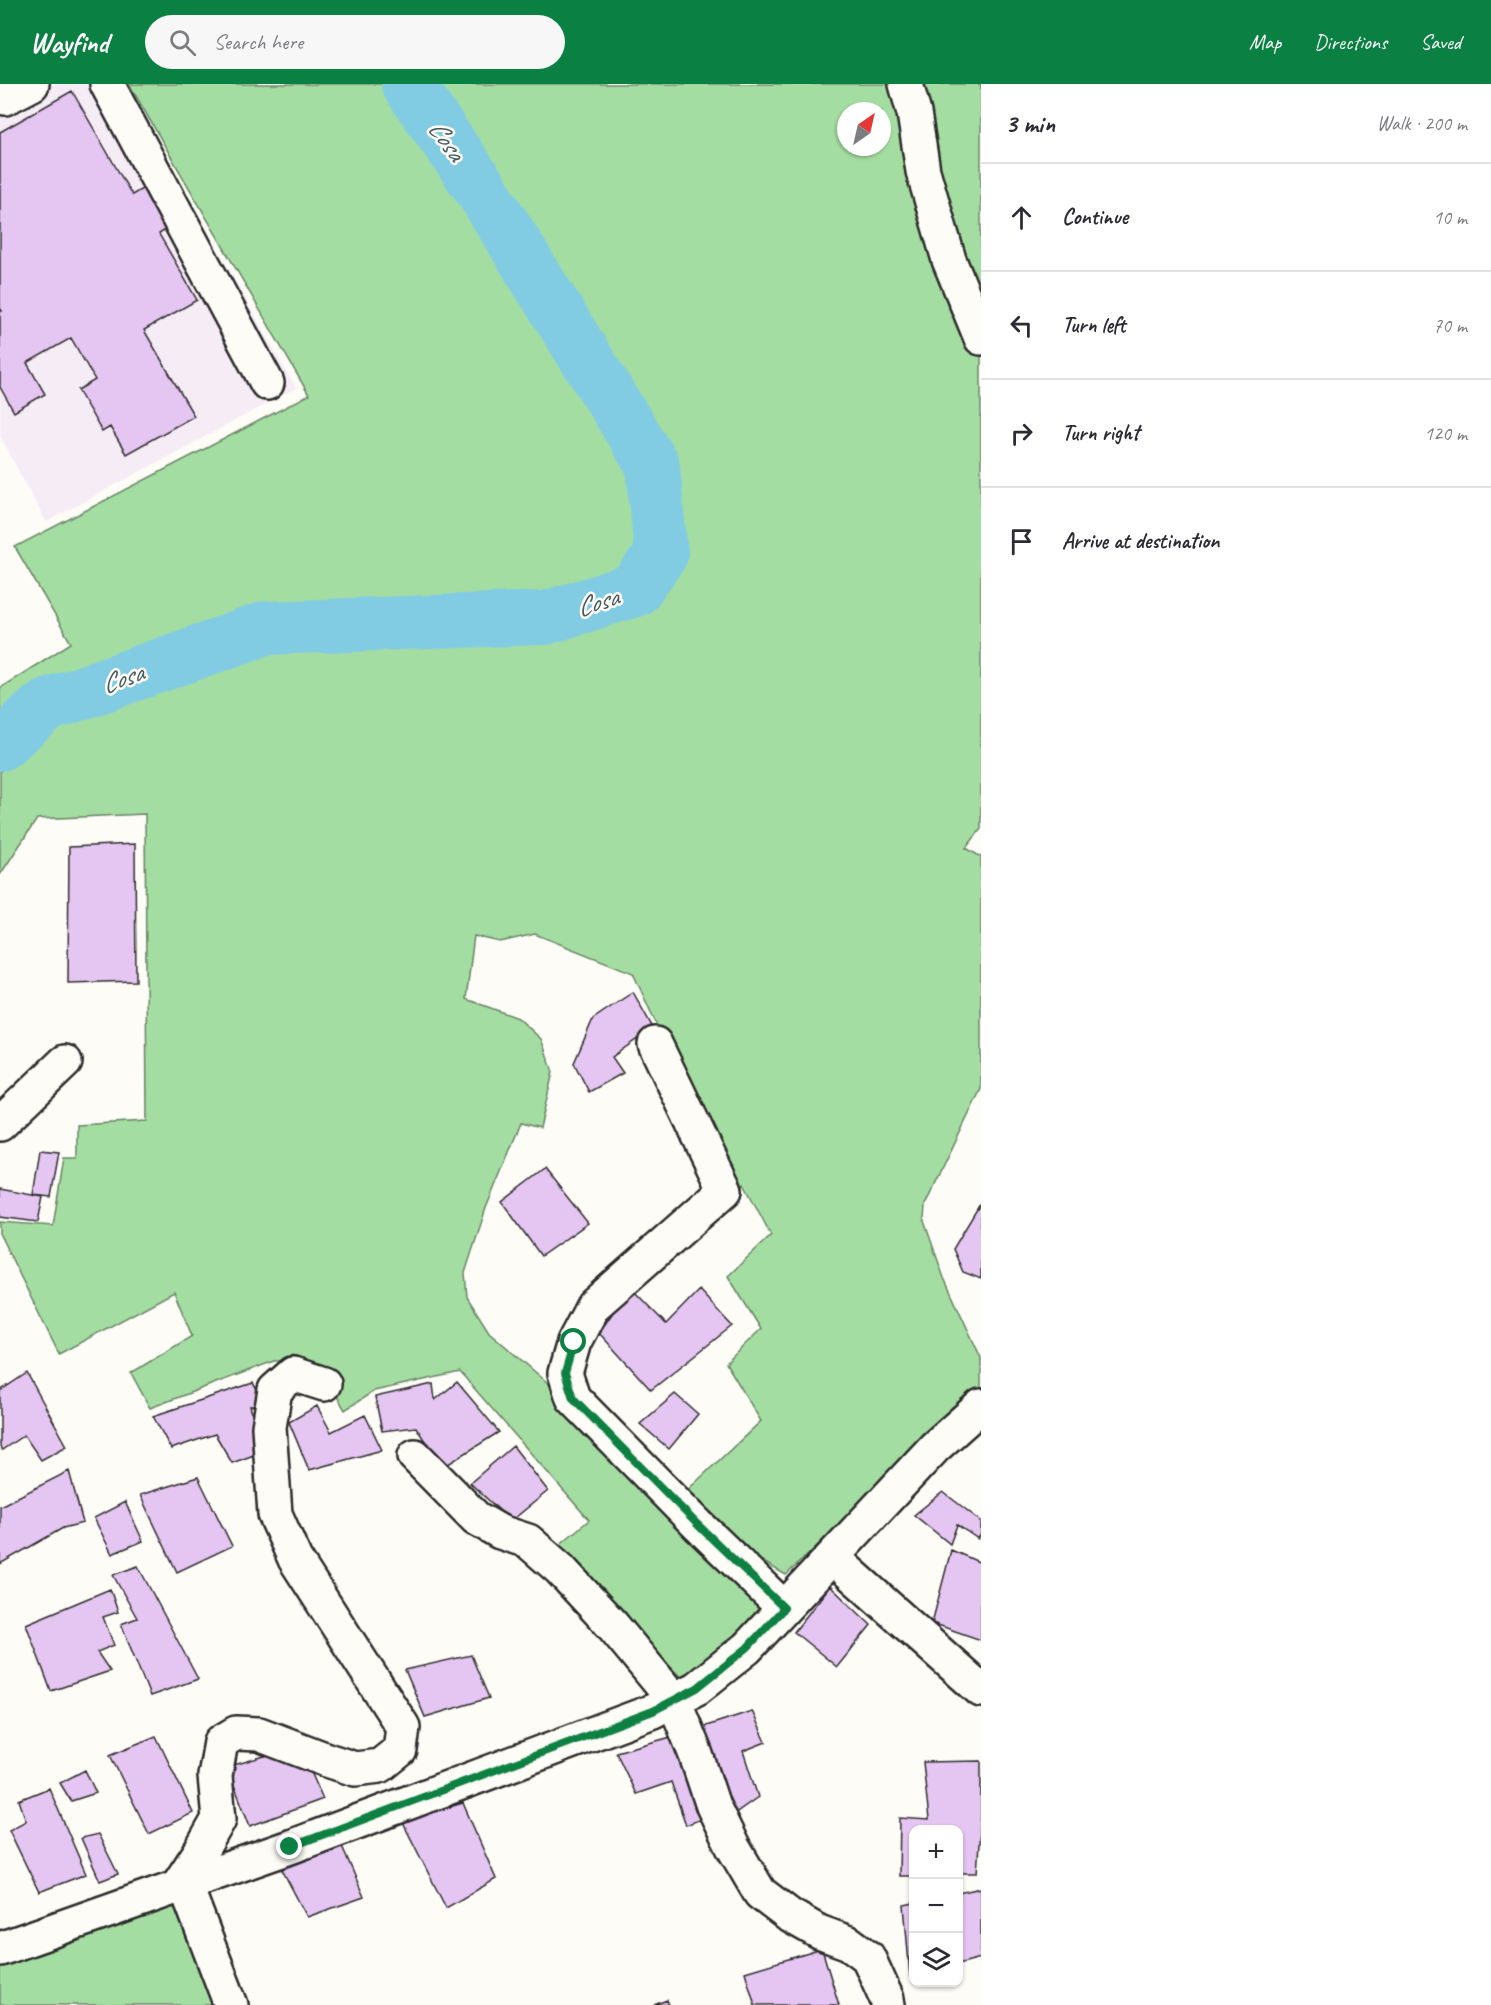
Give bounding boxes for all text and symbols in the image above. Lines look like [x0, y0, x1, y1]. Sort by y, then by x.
search box [145, 15, 565, 69]
text: Wayfind [30, 25, 109, 60]
icon: search [166, 26, 199, 59]
text: Search here [214, 28, 303, 56]
text: Map [1249, 29, 1281, 55]
text: Directions [1314, 29, 1387, 55]
text: Saved [1420, 29, 1461, 55]
north arrow [837, 102, 891, 156]
text: 3 min [1005, 107, 1055, 140]
text: Walk · 200 m [1377, 111, 1467, 136]
water label: Cosa [421, 113, 474, 169]
icon: ahead [1005, 201, 1038, 234]
text: Continue [1062, 203, 1128, 231]
text: 10 m [1433, 205, 1467, 230]
icon: left [1005, 309, 1038, 342]
text: Turn left [1062, 311, 1126, 339]
text: 70 m [1433, 313, 1467, 338]
icon: right [1005, 417, 1038, 450]
text: Turn right [1062, 419, 1139, 447]
text: 120 m [1424, 421, 1467, 446]
icon: arrive [1005, 525, 1038, 558]
text: Arrive at destination [1062, 527, 1219, 555]
water label: Cosa [572, 579, 624, 624]
water label: Cosa [96, 654, 150, 701]
route start [560, 1328, 586, 1354]
map controls [909, 1825, 963, 1987]
button: + [909, 1825, 963, 1879]
route end [276, 1833, 302, 1859]
button: − [909, 1879, 963, 1933]
button: layers [909, 1933, 963, 1987]

